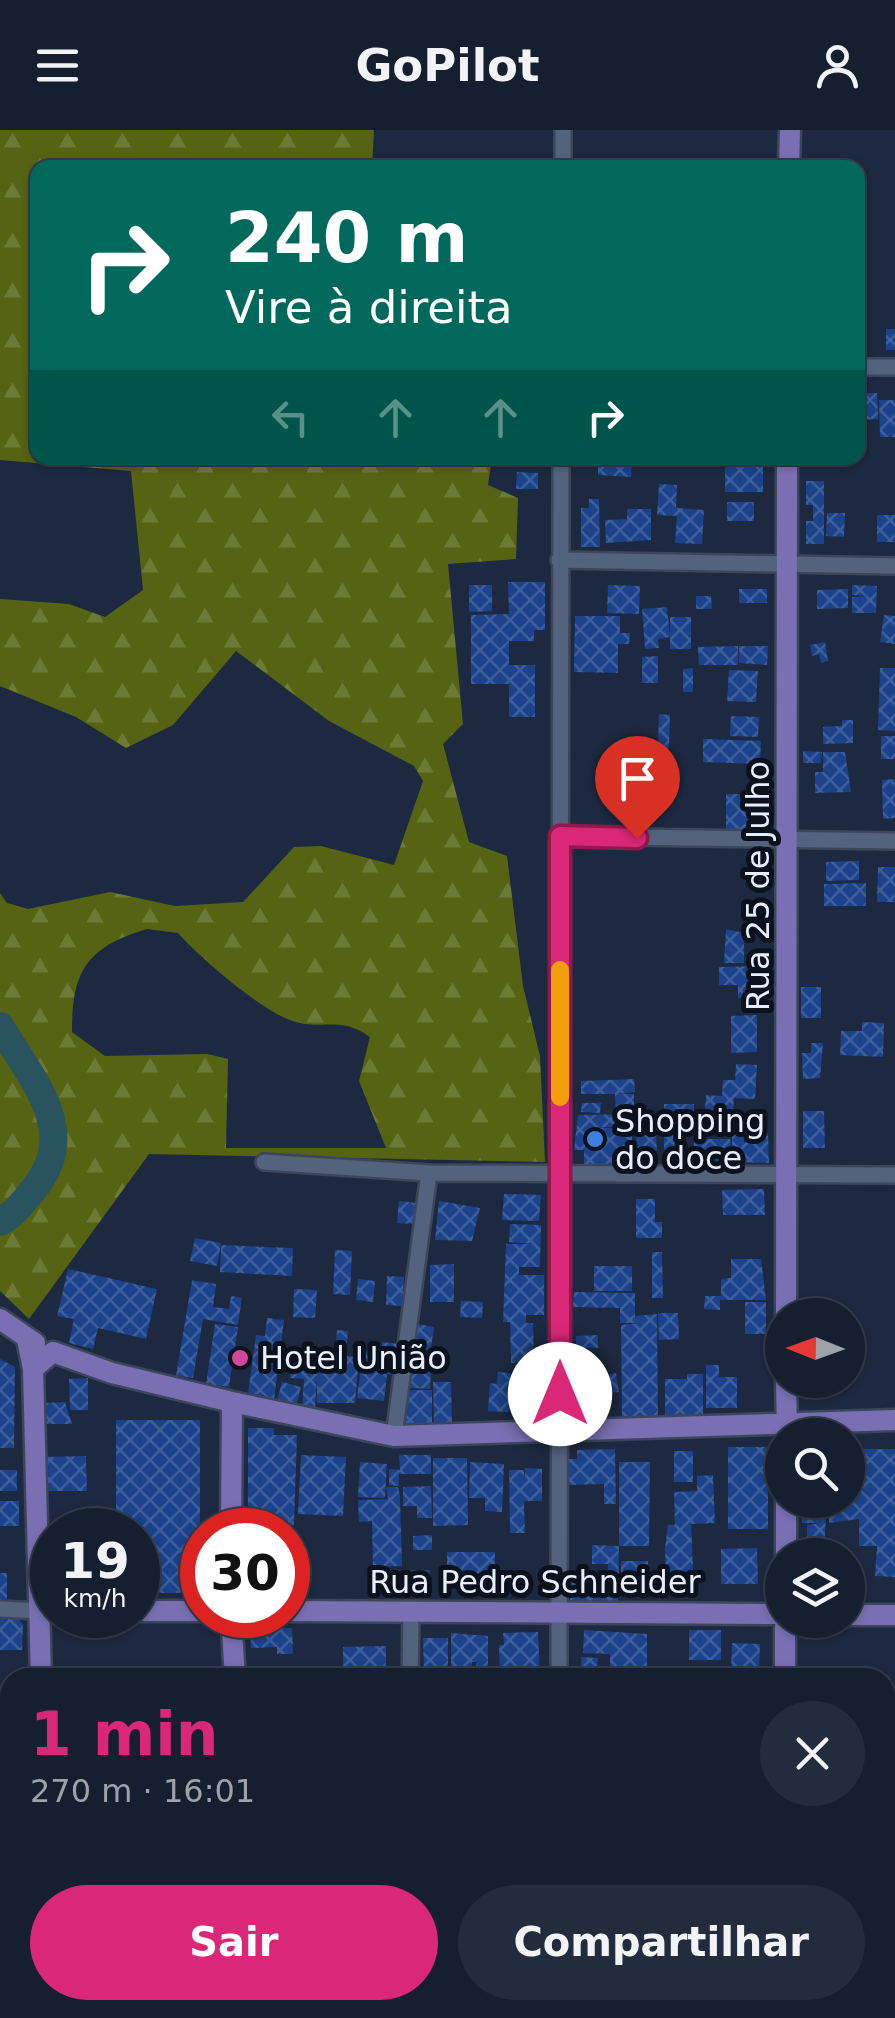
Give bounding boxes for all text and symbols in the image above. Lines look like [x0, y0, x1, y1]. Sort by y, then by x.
icon: menu [30, 38, 85, 93]
icon: person [810, 38, 865, 93]
text: GoPilot [355, 39, 540, 92]
text: 240 m [225, 197, 468, 279]
icon: right [60, 200, 190, 330]
text: Vire à direita [225, 281, 513, 334]
icon: left [263, 390, 318, 445]
icon: ahead [368, 390, 423, 445]
icon: ahead [473, 390, 528, 445]
icon: right [578, 390, 633, 445]
pin [595, 736, 680, 839]
icon: arrive [610, 751, 665, 806]
street label: Rua 25 de Julho [739, 761, 777, 1011]
place label: Shopping do doce [615, 1102, 765, 1177]
marker: Shopping do doce [584, 1128, 606, 1150]
north arrow [765, 1298, 865, 1398]
map controls [765, 1298, 865, 1638]
place label: Hotel União [260, 1339, 447, 1377]
position arrow [508, 1342, 612, 1446]
marker: Hotel União [229, 1347, 251, 1369]
button: search [765, 1418, 865, 1518]
speed limit sign: 30 [180, 1508, 310, 1638]
text: 19 [60, 1532, 130, 1590]
button: layers [765, 1538, 865, 1638]
street label: Rua Pedro Schneider [369, 1563, 702, 1601]
text: km/h [63, 1584, 127, 1613]
text: 1 min [30, 1699, 218, 1769]
button: close [760, 1701, 865, 1806]
text: 270 m · 16:01 [30, 1772, 255, 1810]
button: Sair [30, 1885, 438, 2000]
button: Compartilhar [458, 1885, 865, 2000]

